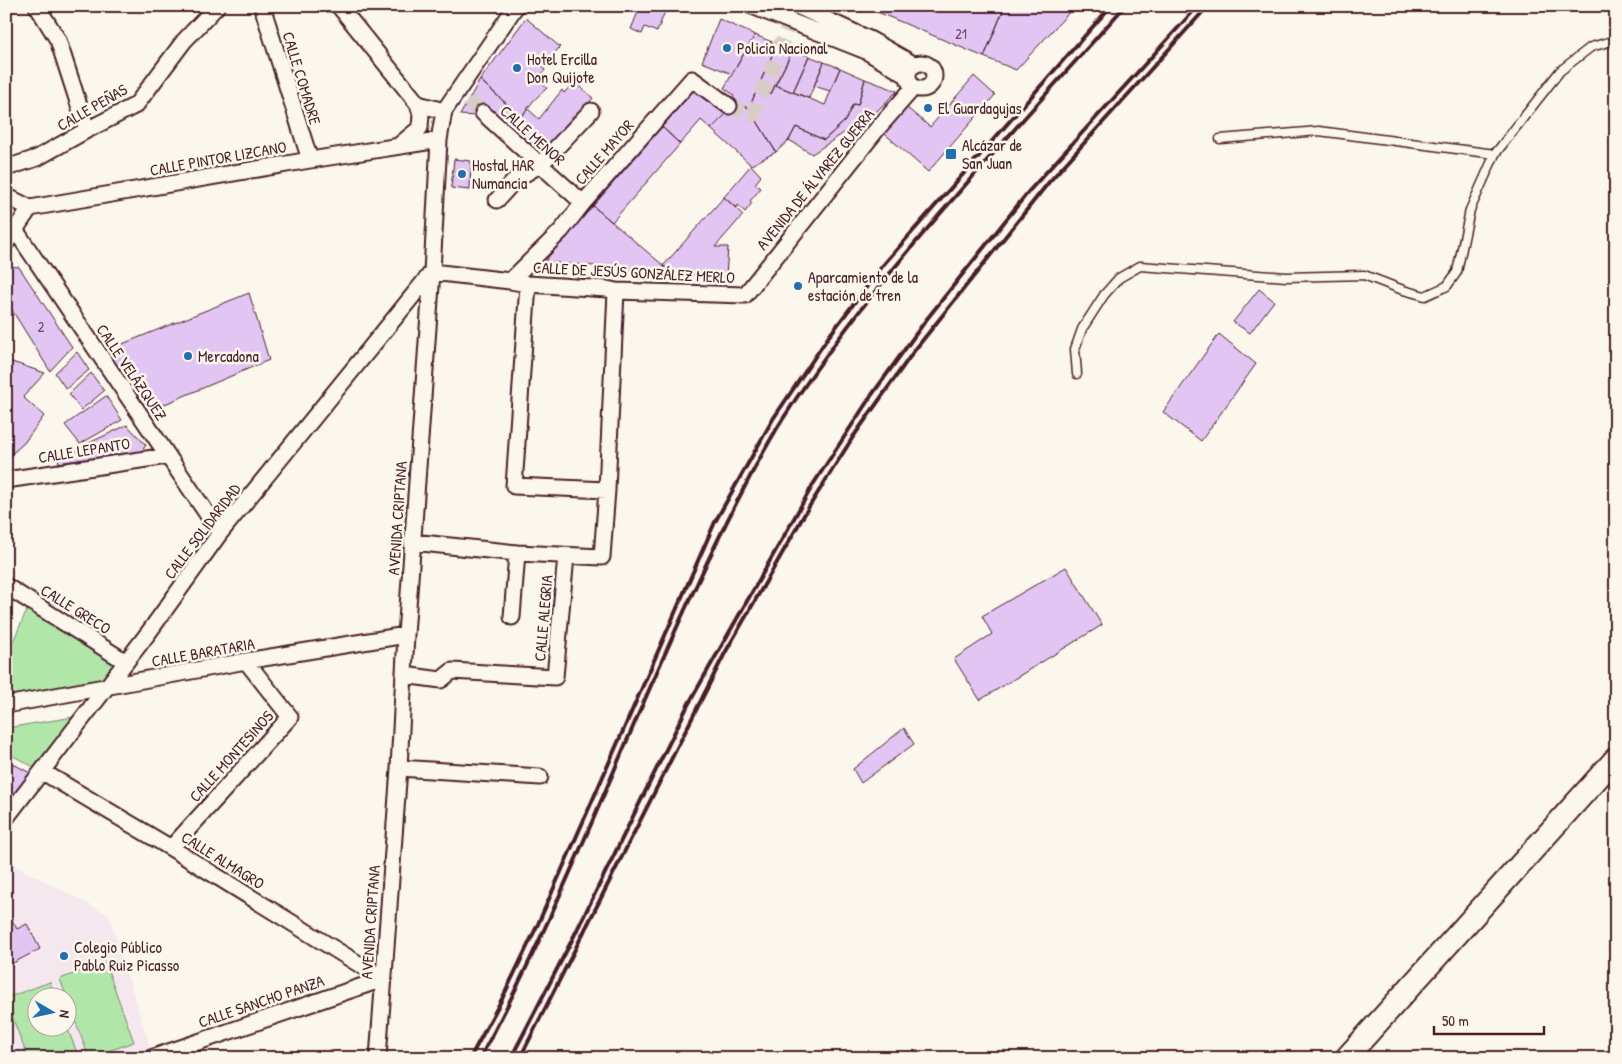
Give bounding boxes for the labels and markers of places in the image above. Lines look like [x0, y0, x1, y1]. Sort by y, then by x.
place label: Policia Nacional [737, 37, 828, 59]
marker: Policia Nacional [721, 42, 733, 54]
place label: Hotel Ercilla Don Quijote [527, 48, 597, 88]
marker: Hotel Ercilla Don Quijote [511, 62, 523, 74]
place label: El Guardagujas [938, 97, 1022, 119]
marker: El Guardagujas [922, 102, 934, 114]
place label: Alcázar de San Juan [962, 134, 1023, 174]
marker: Alcázar de San Juan [944, 147, 958, 161]
place label: Hostal HAR Numancia [472, 154, 534, 194]
marker: Hostal HAR Numancia [456, 168, 468, 180]
place label: Aparcamiento de la estación de tren [808, 266, 918, 306]
marker: Aparcamiento de la estación de tren [792, 280, 804, 292]
place label: Mercadona [198, 345, 259, 367]
marker: Mercadona [182, 350, 194, 362]
place label: Colegio Público Pablo Ruiz Picasso [74, 936, 180, 976]
marker: Colegio Público Pablo Ruiz Picasso [58, 950, 70, 962]

